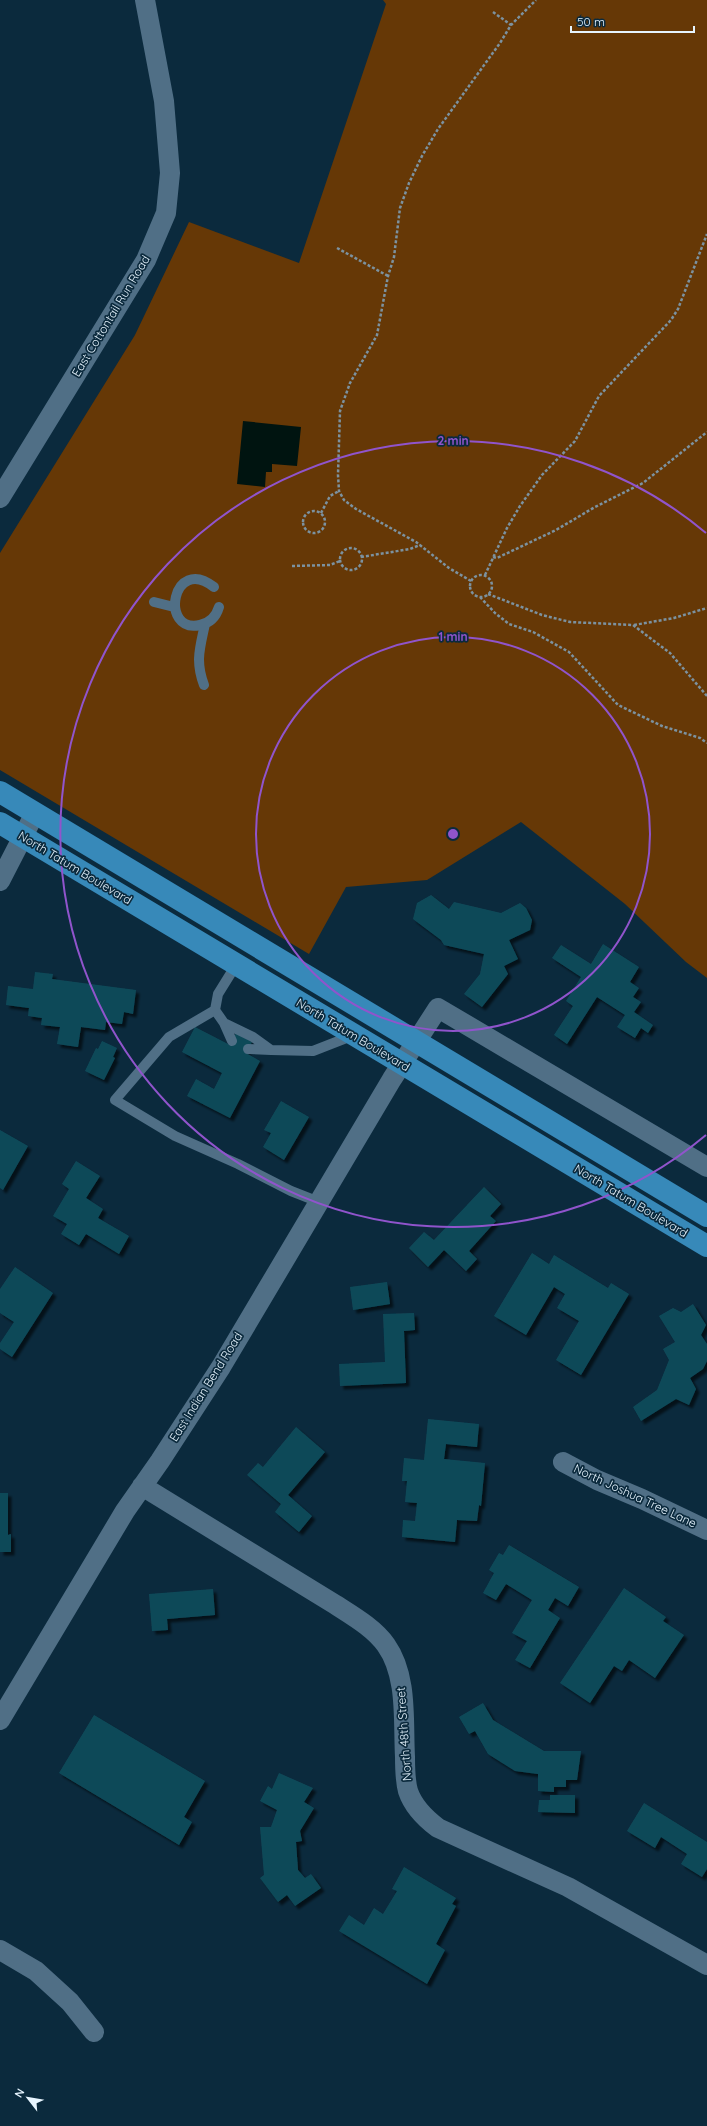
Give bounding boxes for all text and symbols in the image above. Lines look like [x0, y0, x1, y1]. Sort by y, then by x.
scale bar [571, 8, 694, 34]
text: 50 m [577, 14, 605, 29]
street label: East Cottontail Run Road [68, 252, 153, 379]
text: 2 min [437, 433, 469, 448]
text: 1 min [438, 629, 468, 644]
centre of rings [446, 827, 460, 841]
street label: North Tatum Boulevard [16, 828, 135, 907]
street label: North Tatum Boulevard [294, 995, 413, 1074]
street label: North Tatum Boulevard [572, 1161, 691, 1240]
street label: East Indian Bend Road [166, 1329, 245, 1444]
street label: North Joshua Tree Lane [571, 1460, 699, 1531]
street label: North 48th Street [393, 1686, 414, 1782]
north arrow [8, 2078, 48, 2118]
text: N [11, 2086, 28, 2100]

